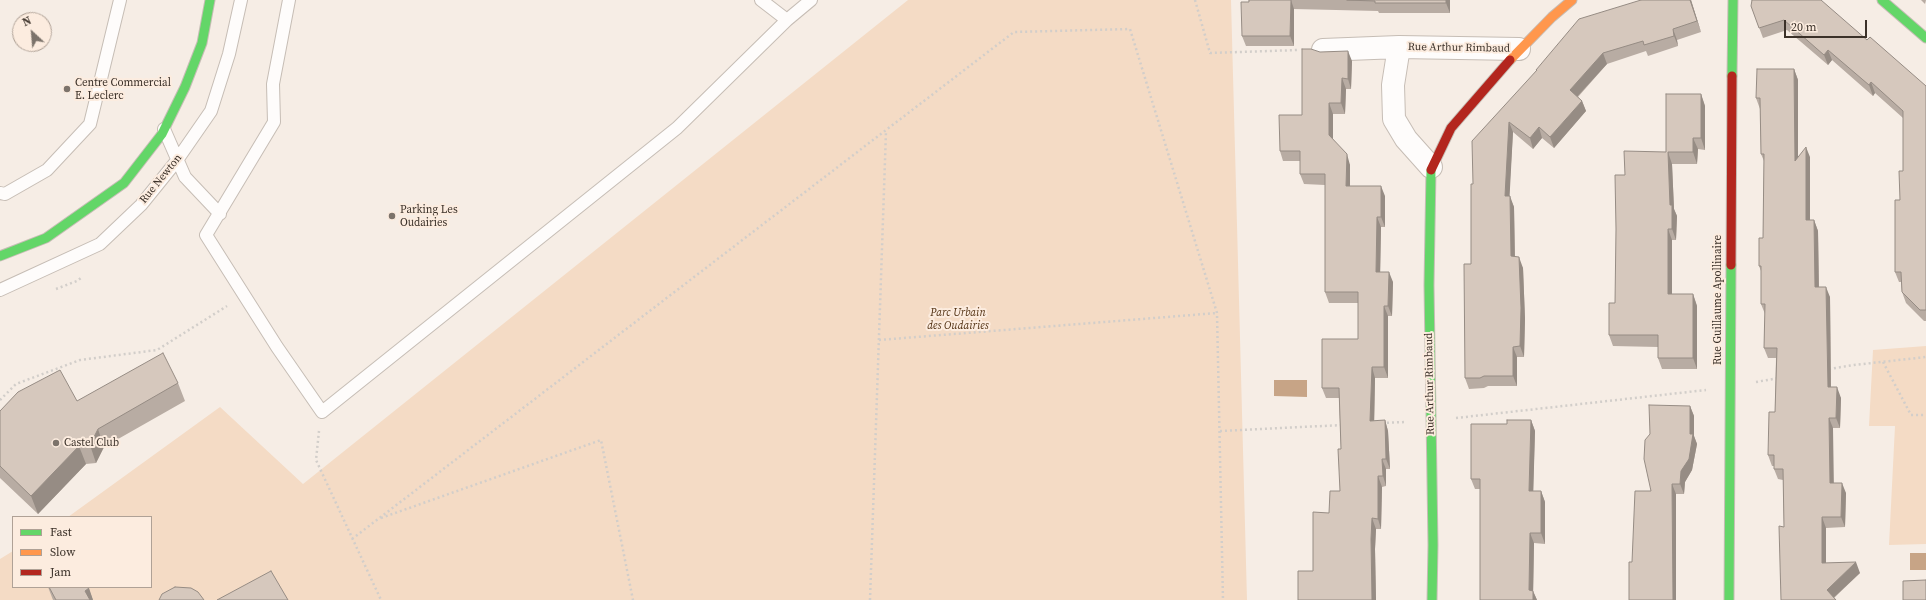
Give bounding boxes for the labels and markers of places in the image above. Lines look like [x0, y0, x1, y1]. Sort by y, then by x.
place label: Centre Commercial E. Leclerc [75, 76, 171, 102]
marker: Centre Commercial E. Leclerc [62, 84, 72, 94]
place label: Parking Les Oudairies [400, 203, 458, 229]
marker: Parking Les Oudairies [387, 211, 397, 221]
place label: Castel Club [64, 436, 119, 450]
marker: Castel Club [51, 438, 61, 448]

